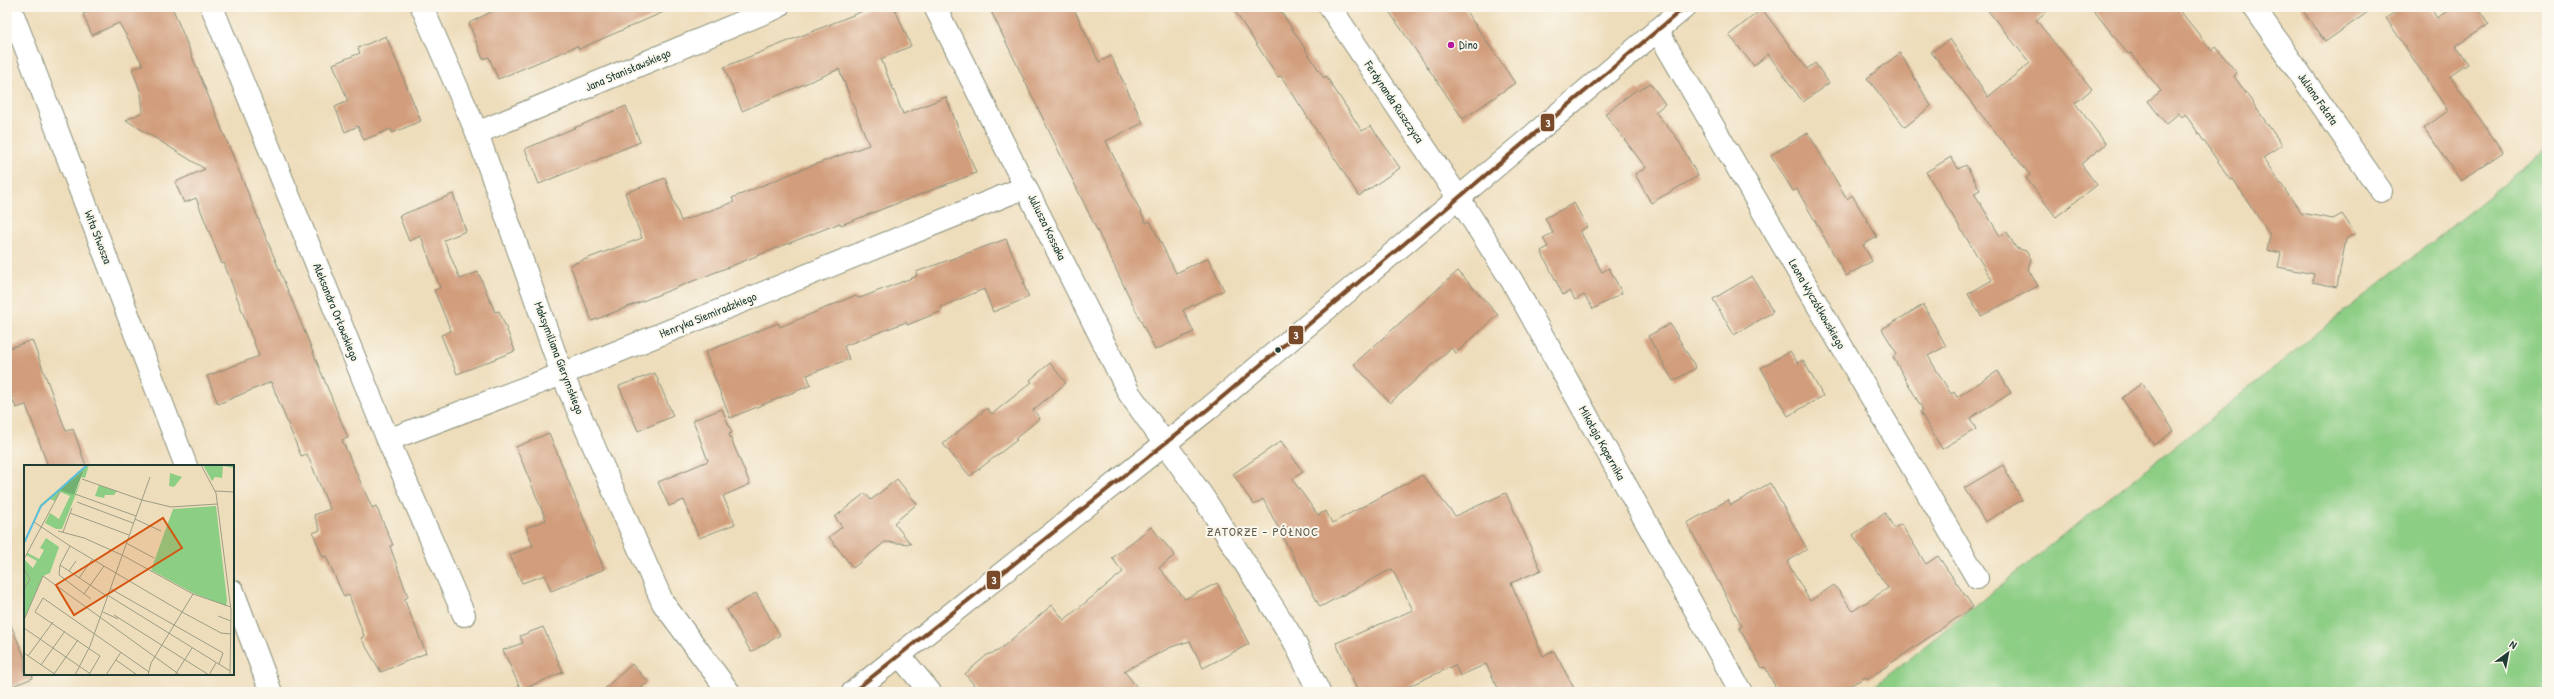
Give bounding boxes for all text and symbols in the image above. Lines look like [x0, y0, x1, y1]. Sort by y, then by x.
place label: Dino [1459, 36, 1478, 53]
marker: Dino [1446, 40, 1456, 50]
street label: Jana Stanisławskiego [583, 44, 673, 95]
street label: Ferdynanda Ruszczyca [1360, 57, 1428, 146]
street label: Juliana Fałata [2294, 69, 2343, 128]
line badge: 3 [1540, 113, 1555, 132]
text: 3 [1546, 116, 1551, 130]
street label: Juliusza Kossaka [1024, 191, 1071, 263]
street label: Wita Stwosza [80, 208, 117, 266]
street label: Leona Wyczółkowskiego [1785, 256, 1850, 352]
street label: Aleksandra Orłowskiego [309, 261, 364, 363]
street label: Henryka Siemiradzkiego [657, 287, 759, 342]
street label: Maksymiliana Gierymskiego [530, 299, 589, 417]
line badge: 3 [1288, 325, 1304, 345]
text: 3 [1294, 328, 1299, 342]
unlabelled marker [1273, 345, 1283, 355]
street label: Mikołaja Kopernika [1575, 402, 1630, 483]
inset map [24, 465, 234, 675]
district label: ZATORZE - PÓŁNOC [1207, 522, 1319, 540]
line badge: 3 [986, 570, 1001, 590]
text: 3 [992, 573, 997, 587]
north arrow [2488, 633, 2528, 673]
text: N [2507, 637, 2520, 652]

